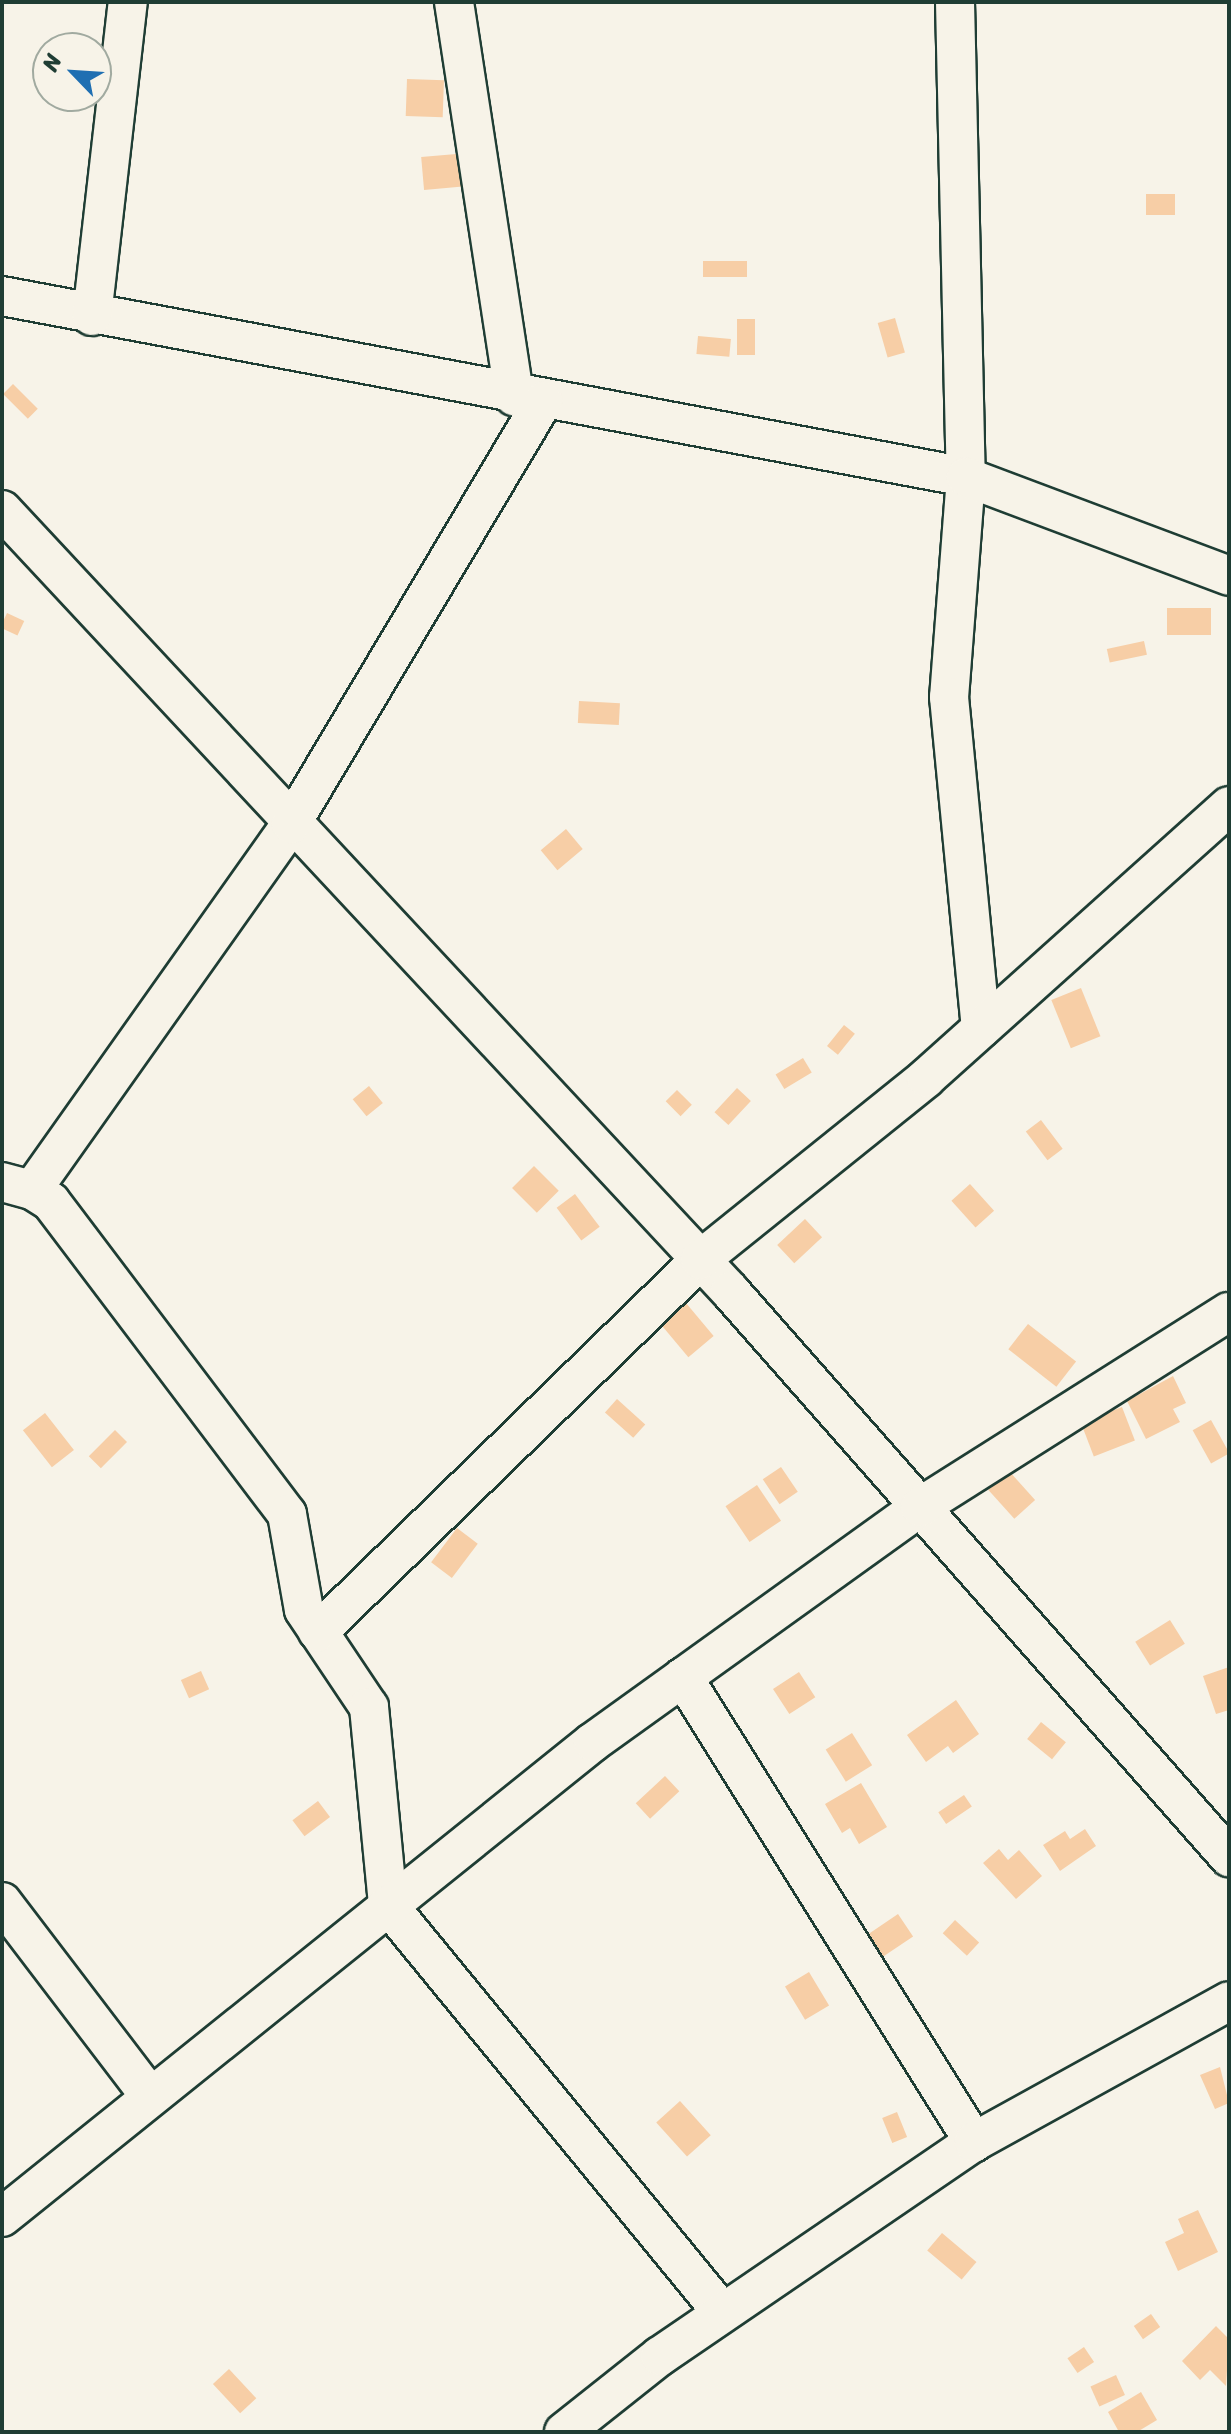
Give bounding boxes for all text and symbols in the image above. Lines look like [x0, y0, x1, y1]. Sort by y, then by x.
north arrow [32, 32, 112, 112]
text: N [31, 47, 73, 78]

